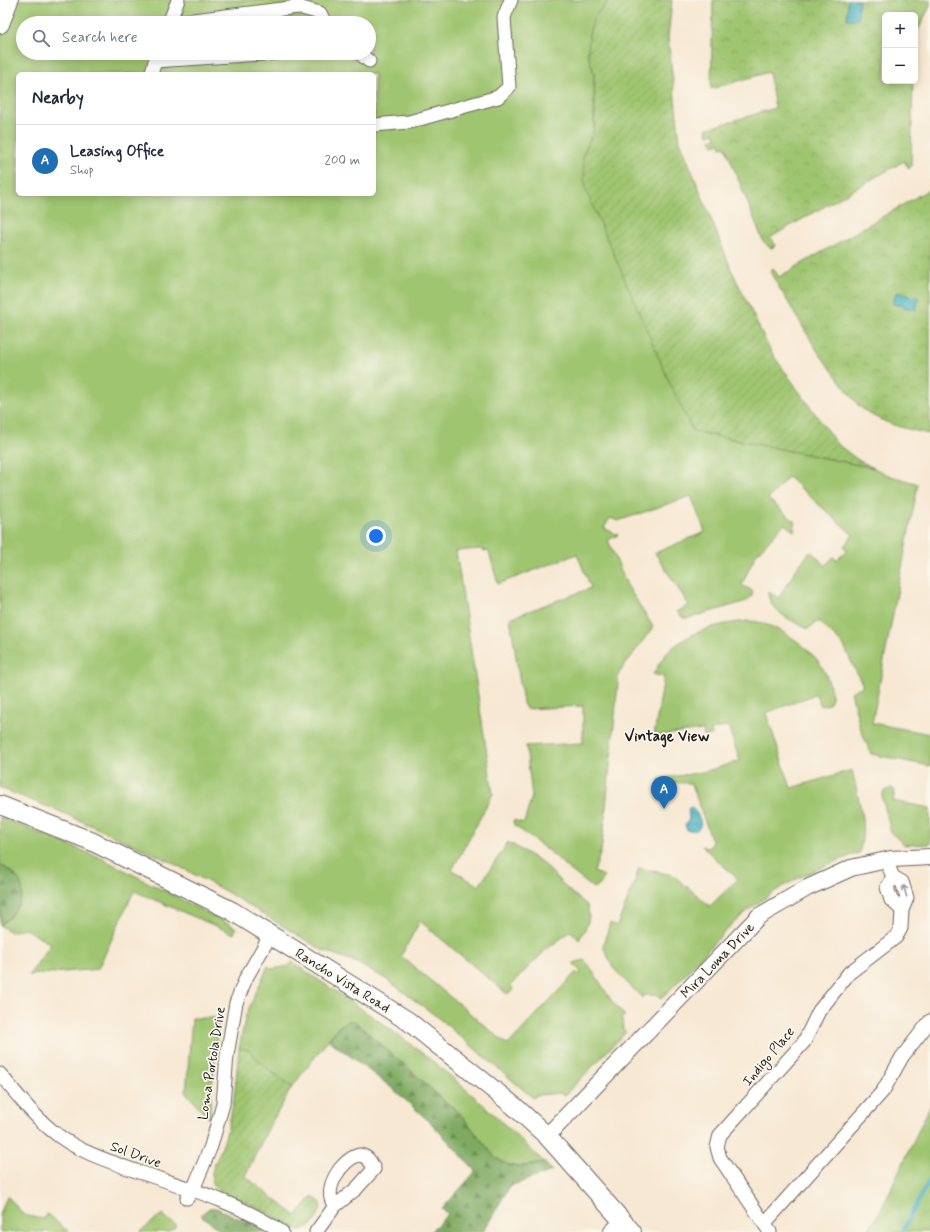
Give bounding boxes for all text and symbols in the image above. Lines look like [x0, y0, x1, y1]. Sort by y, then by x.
map controls [882, 12, 918, 84]
button: + [882, 12, 918, 48]
search box [16, 16, 376, 60]
icon: search [30, 27, 52, 49]
text: Search here [62, 28, 138, 48]
button: − [882, 48, 918, 84]
text: Nearby [32, 87, 84, 109]
text: Leasing Office [70, 142, 164, 162]
text: A [41, 152, 49, 169]
text: 200 m [325, 152, 360, 169]
text: Shop [70, 162, 94, 179]
your location [366, 526, 386, 546]
district label: Vintage View [625, 727, 709, 748]
pin: A [651, 776, 677, 809]
one-way arrow [901, 885, 908, 898]
street label: Mira Loma Drive [677, 919, 759, 1003]
street label: Rancho Vista Road [292, 944, 393, 1017]
street label: Loma Portola Drive [194, 1005, 230, 1121]
street label: Indigo Place [739, 1023, 800, 1091]
street label: Sol Drive [108, 1137, 164, 1172]

